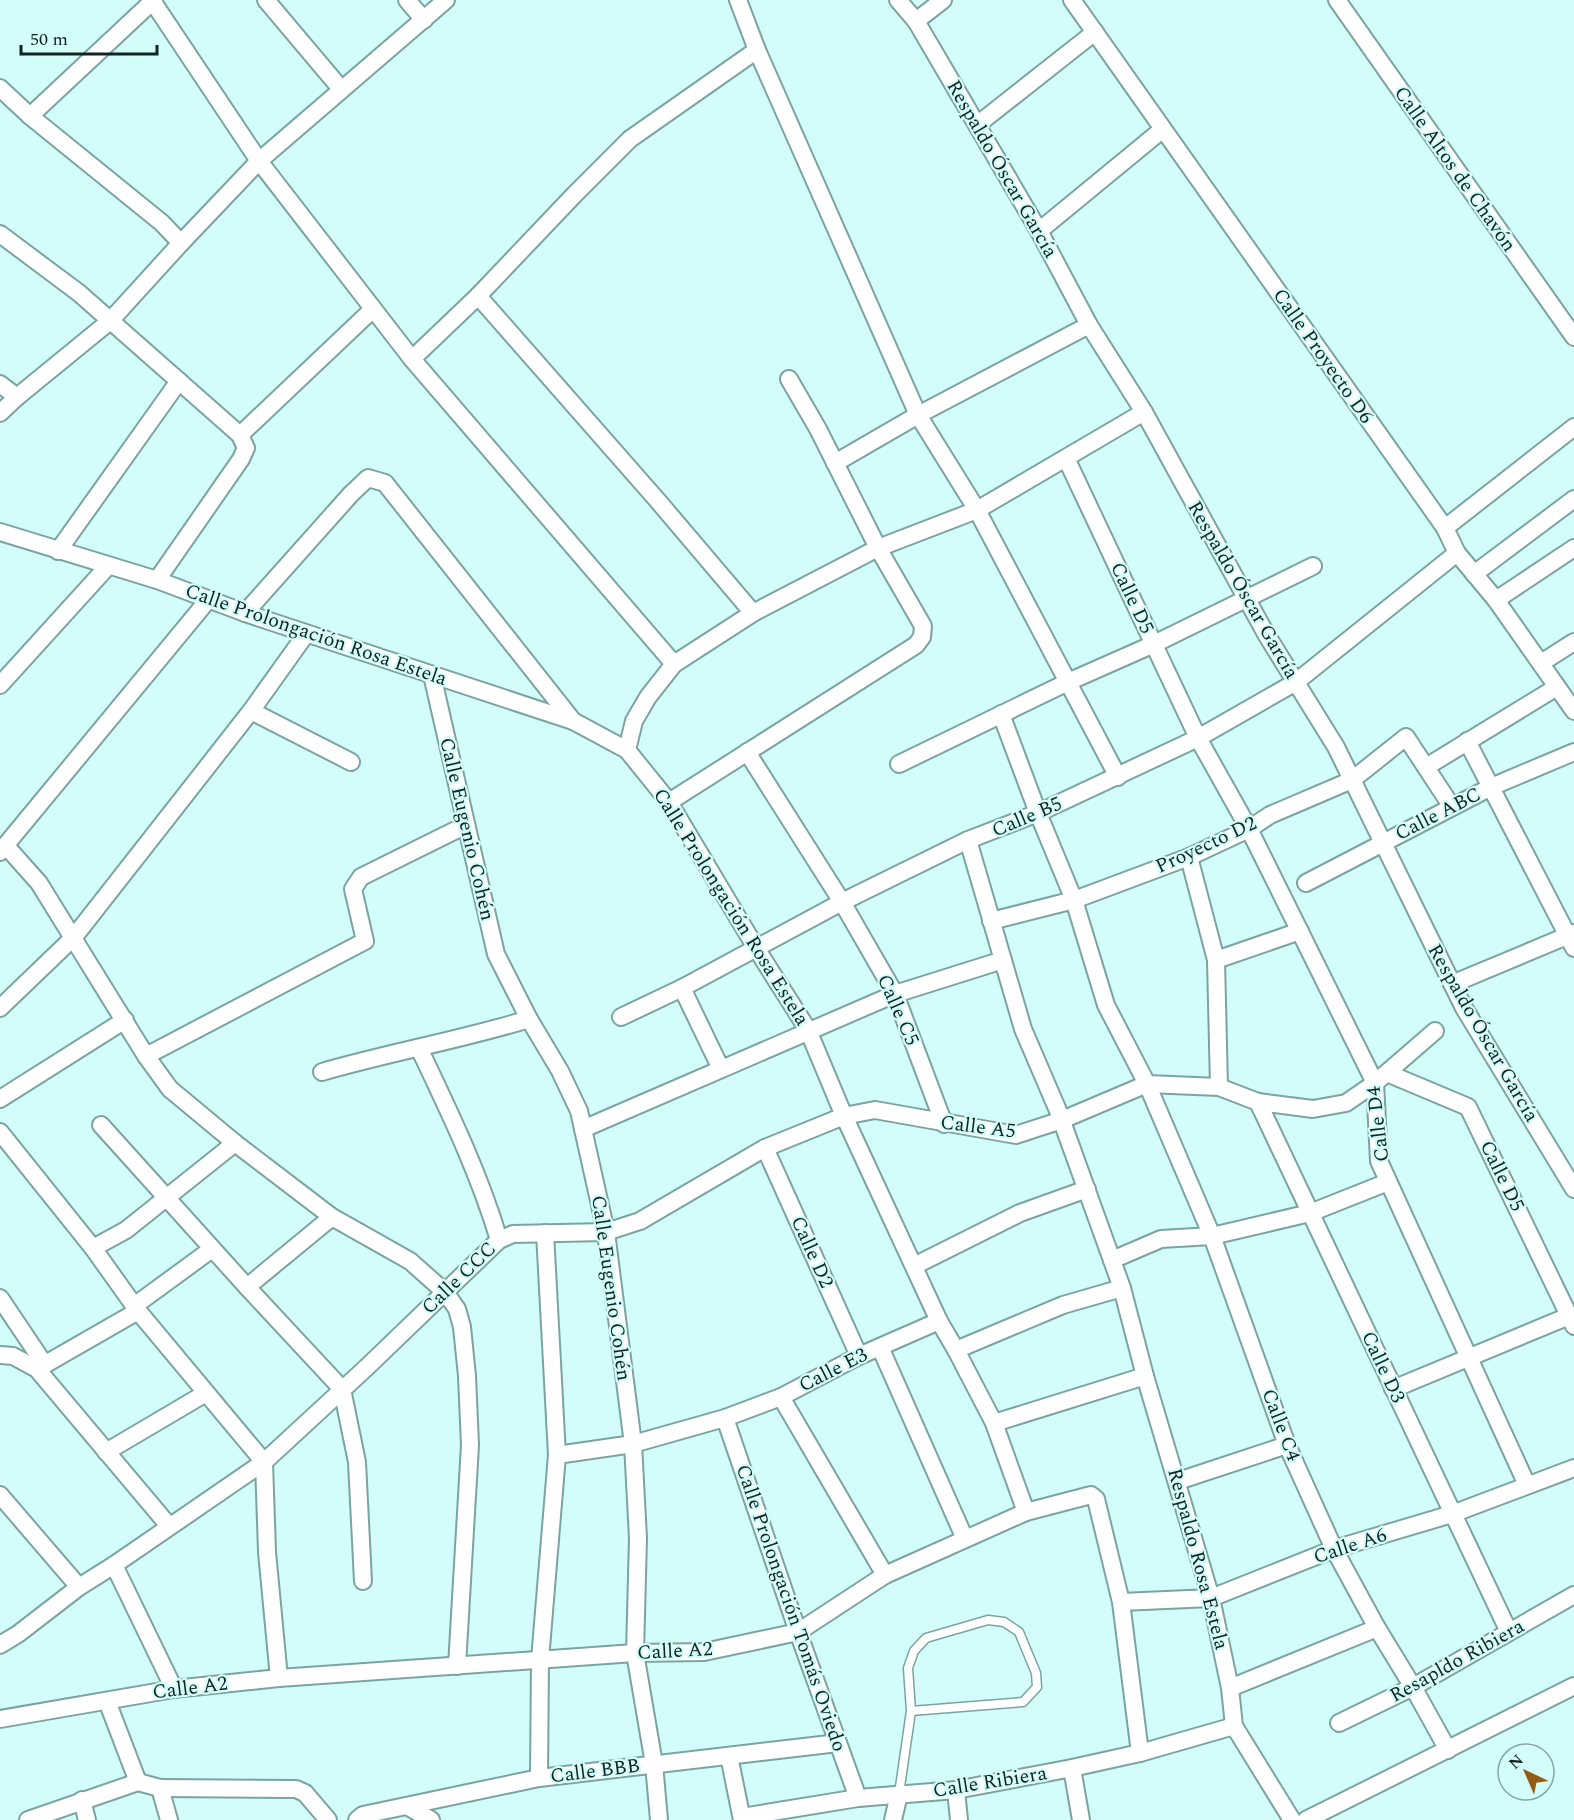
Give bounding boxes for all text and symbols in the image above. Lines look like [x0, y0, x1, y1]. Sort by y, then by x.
scale bar [21, 18, 158, 56]
text: 50 m [30, 26, 68, 53]
street label: Respaldo Óscar García [939, 74, 1065, 264]
street label: Calle Altos de Chavón [1386, 80, 1524, 258]
street label: Calle Proyecto D6 [1265, 282, 1381, 430]
street label: Respaldo Óscar García [1180, 495, 1306, 685]
street label: Calle D5 [1102, 557, 1162, 639]
street label: Calle Prolongación Rosa Estela [181, 576, 451, 694]
street label: Calle Eugenio Cohén [431, 734, 503, 924]
street label: Calle ABC [1390, 779, 1486, 849]
street label: Calle Prolongación Rosa Estela [645, 782, 817, 1032]
street label: Calle B5 [987, 789, 1067, 845]
street label: Proyecto D2 [1150, 808, 1262, 882]
street label: Respaldo Óscar García [1420, 938, 1546, 1128]
street label: Calle C5 [869, 970, 927, 1050]
street label: Calle D4 [1358, 1084, 1398, 1164]
street label: Calle A5 [939, 1108, 1017, 1146]
street label: Calle D5 [1472, 1135, 1532, 1217]
street label: Calle Eugenio Cohén [583, 1193, 639, 1383]
street label: Calle D2 [783, 1211, 841, 1293]
street label: Calle CCC [415, 1234, 503, 1322]
street label: Calle D3 [1353, 1326, 1413, 1408]
street label: Calle E3 [793, 1340, 873, 1400]
street label: Calle C4 [1254, 1385, 1308, 1465]
street label: Calle Prolongación Tomás Oviedo [728, 1460, 854, 1756]
street label: Respaldo Rosa Estela [1159, 1465, 1237, 1653]
street label: Calle A6 [1309, 1520, 1391, 1572]
street label: Resapldo Ribiera [1384, 1611, 1530, 1710]
street label: Calle A2 [636, 1634, 714, 1668]
street label: Calle A2 [151, 1669, 229, 1707]
north arrow [1496, 1742, 1556, 1802]
text: N [1503, 1749, 1529, 1775]
street label: Calle BBB [548, 1751, 642, 1791]
street label: Calle Ribiera [931, 1758, 1049, 1806]

